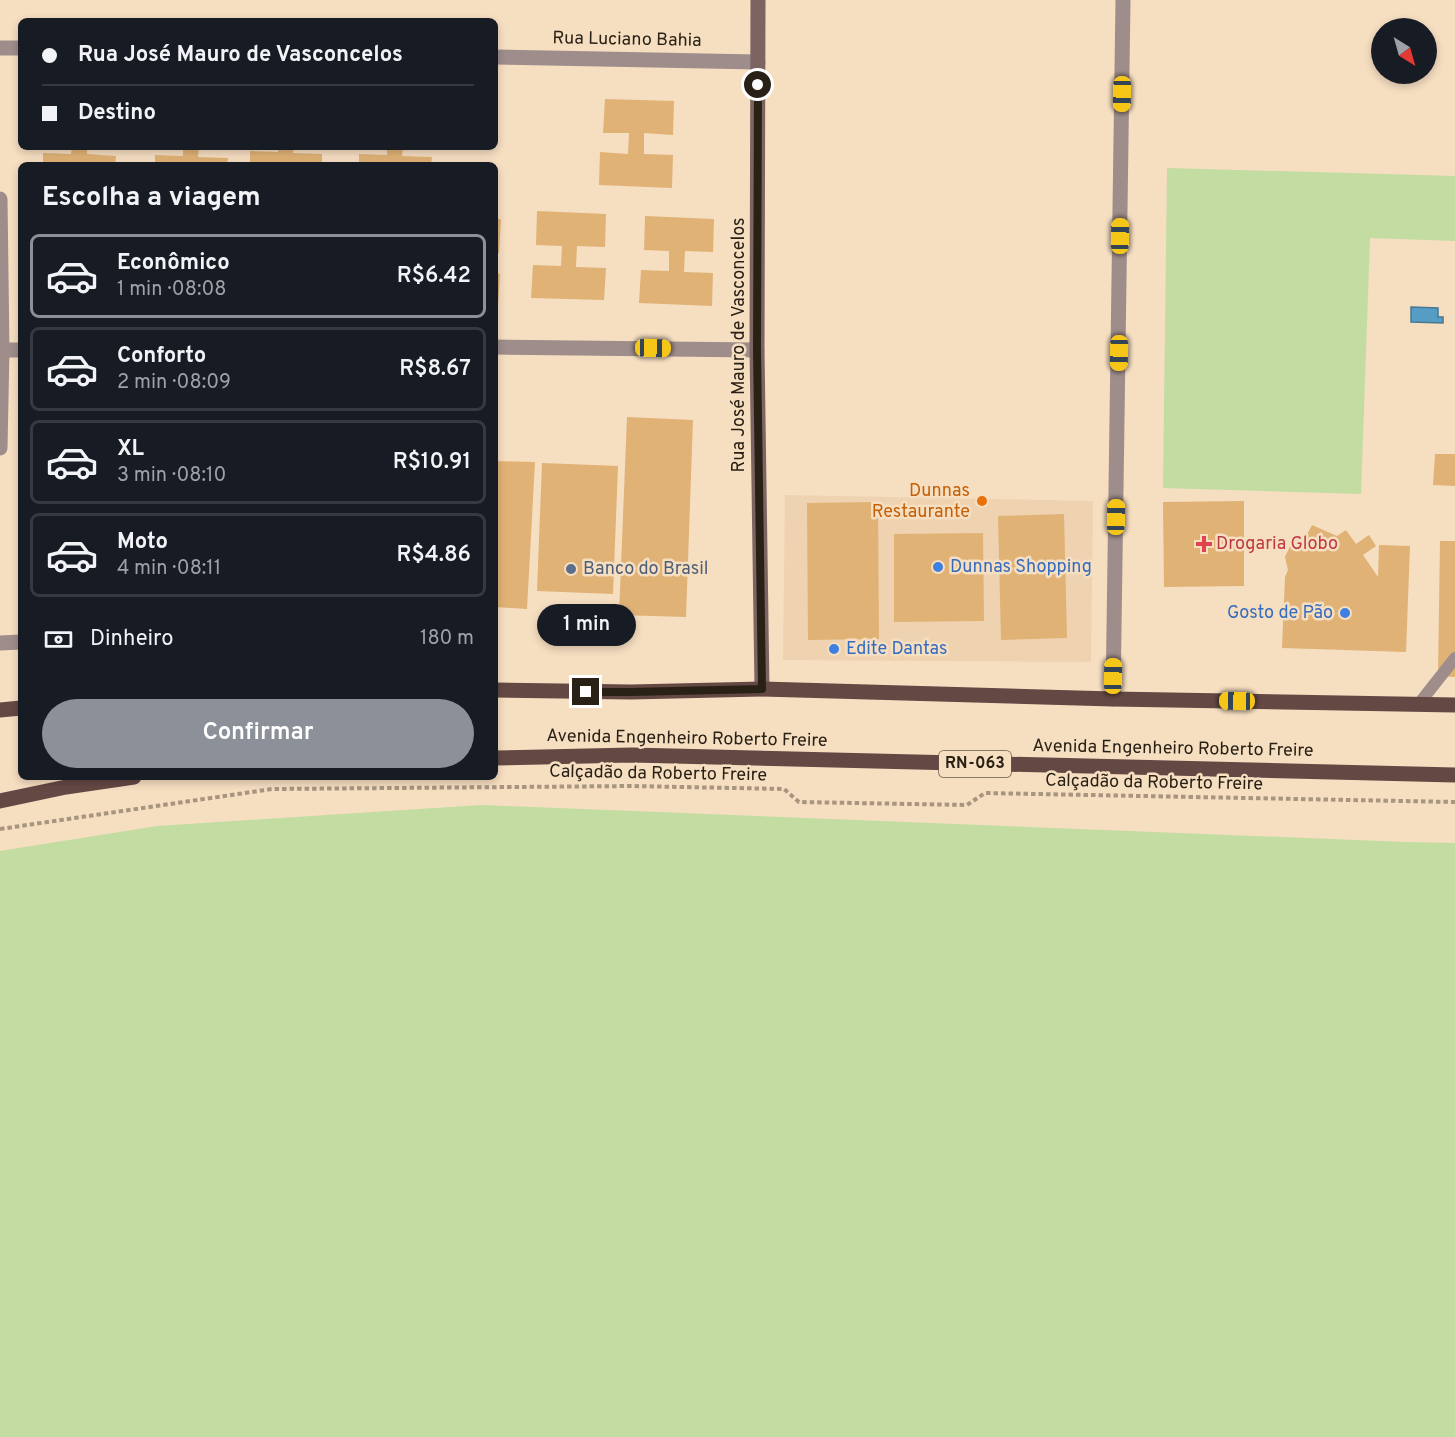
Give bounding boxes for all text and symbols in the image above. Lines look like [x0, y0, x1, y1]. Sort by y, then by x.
north arrow [1371, 18, 1437, 84]
map controls [1371, 18, 1437, 84]
street label: Rua Luciano Bahia [552, 27, 702, 53]
text: Rua José Mauro de Vasconcelos [78, 42, 403, 69]
route start [744, 71, 771, 98]
car [1113, 76, 1131, 112]
text: Destino [78, 100, 156, 127]
text: Escolha a viagem [42, 181, 261, 215]
street label: Rua José Mauro de Vasconcelos [728, 218, 751, 472]
car [1111, 218, 1129, 254]
icon: car [45, 249, 99, 303]
text: Econômico [117, 250, 230, 277]
text: R$6.42 [397, 263, 471, 290]
text: 1 min · 08:08 [117, 277, 226, 303]
car [1110, 335, 1128, 371]
car [635, 339, 671, 357]
icon: car [45, 342, 99, 396]
text: Conforto [117, 343, 206, 370]
text: R$8.67 [399, 356, 471, 383]
text: 2 min · 08:09 [117, 370, 231, 396]
icon: car [45, 435, 99, 489]
text: XL [117, 436, 144, 463]
text: R$10.91 [393, 449, 471, 476]
text: 3 min · 08:10 [117, 463, 226, 489]
place label: Dunnas Restaurante [872, 480, 970, 524]
marker: Dunnas Restaurante [975, 494, 989, 508]
car [1107, 499, 1125, 535]
icon: car [45, 528, 99, 582]
text: Moto [117, 529, 168, 556]
place label: Drogaria Globo [1216, 533, 1338, 556]
marker: Drogaria Globo [1197, 537, 1211, 551]
text: R$4.86 [397, 542, 471, 569]
text: 4 min · 08:11 [117, 556, 221, 582]
place label: Dunnas Shopping [950, 556, 1092, 579]
place label: Banco do Brasil [583, 558, 709, 581]
marker: Dunnas Shopping [931, 560, 945, 574]
marker: Banco do Brasil [564, 562, 578, 576]
place label: Gosto de Pão [1227, 602, 1333, 625]
callout: 1 min [536, 605, 636, 647]
marker: Gosto de Pão [1338, 606, 1352, 620]
text: 1 min [563, 612, 610, 638]
icon: cash [42, 623, 75, 656]
text: Dinheiro [90, 626, 173, 653]
text: 180 m [420, 626, 474, 652]
place label: Edite Dantas [846, 638, 947, 661]
marker: Edite Dantas [827, 642, 841, 656]
car [1104, 658, 1122, 694]
route end [572, 678, 599, 705]
car [1219, 692, 1255, 710]
button: Confirmar [42, 699, 474, 768]
street label: Avenida Engenheiro Roberto Freire [546, 725, 828, 753]
street label: Avenida Engenheiro Roberto Freire [1032, 735, 1314, 763]
road number: RN-063 [939, 751, 1011, 777]
street label: Calçadão da Roberto Freire [549, 761, 767, 787]
street label: Calçadão da Roberto Freire [1045, 770, 1263, 796]

